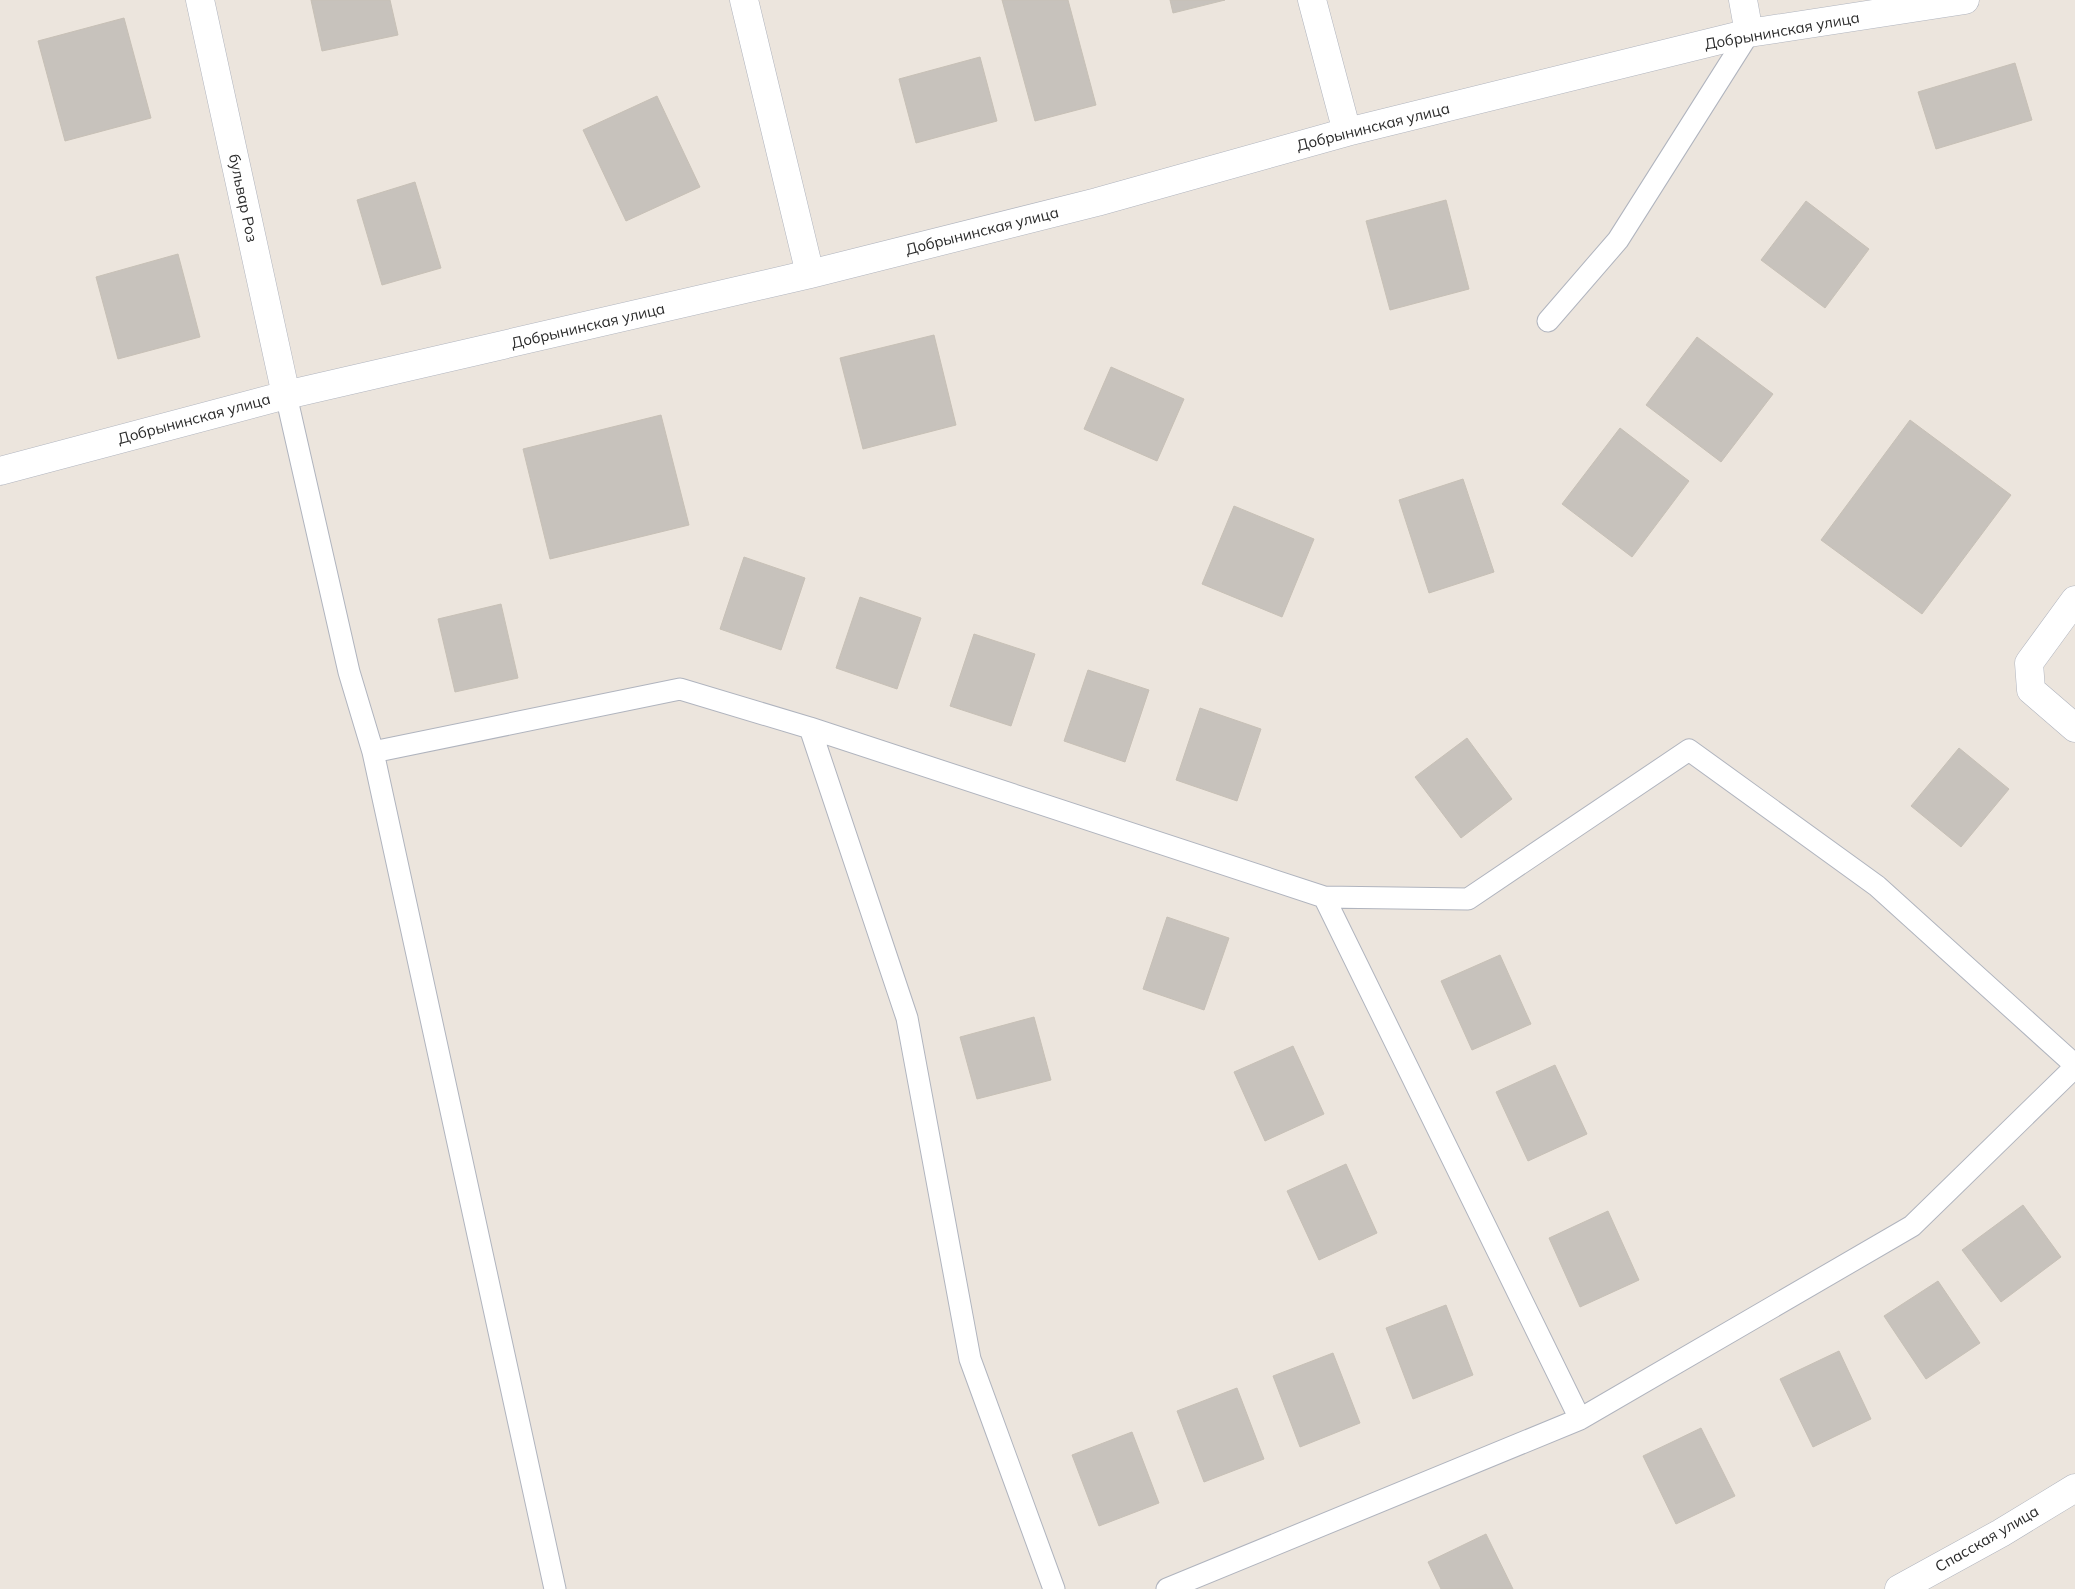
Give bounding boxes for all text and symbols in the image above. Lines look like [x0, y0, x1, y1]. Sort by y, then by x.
street label: Добрынинская улица [1703, 7, 1861, 54]
street label: Добрынинская улица [1294, 98, 1451, 155]
street label: бульвар Роз [225, 152, 262, 244]
street label: Добрынинская улица [903, 202, 1060, 259]
street label: Добрынинская улица [509, 299, 667, 352]
street label: Добрынинская улица [115, 389, 272, 448]
street label: Спасская улица [1932, 1501, 2042, 1576]

